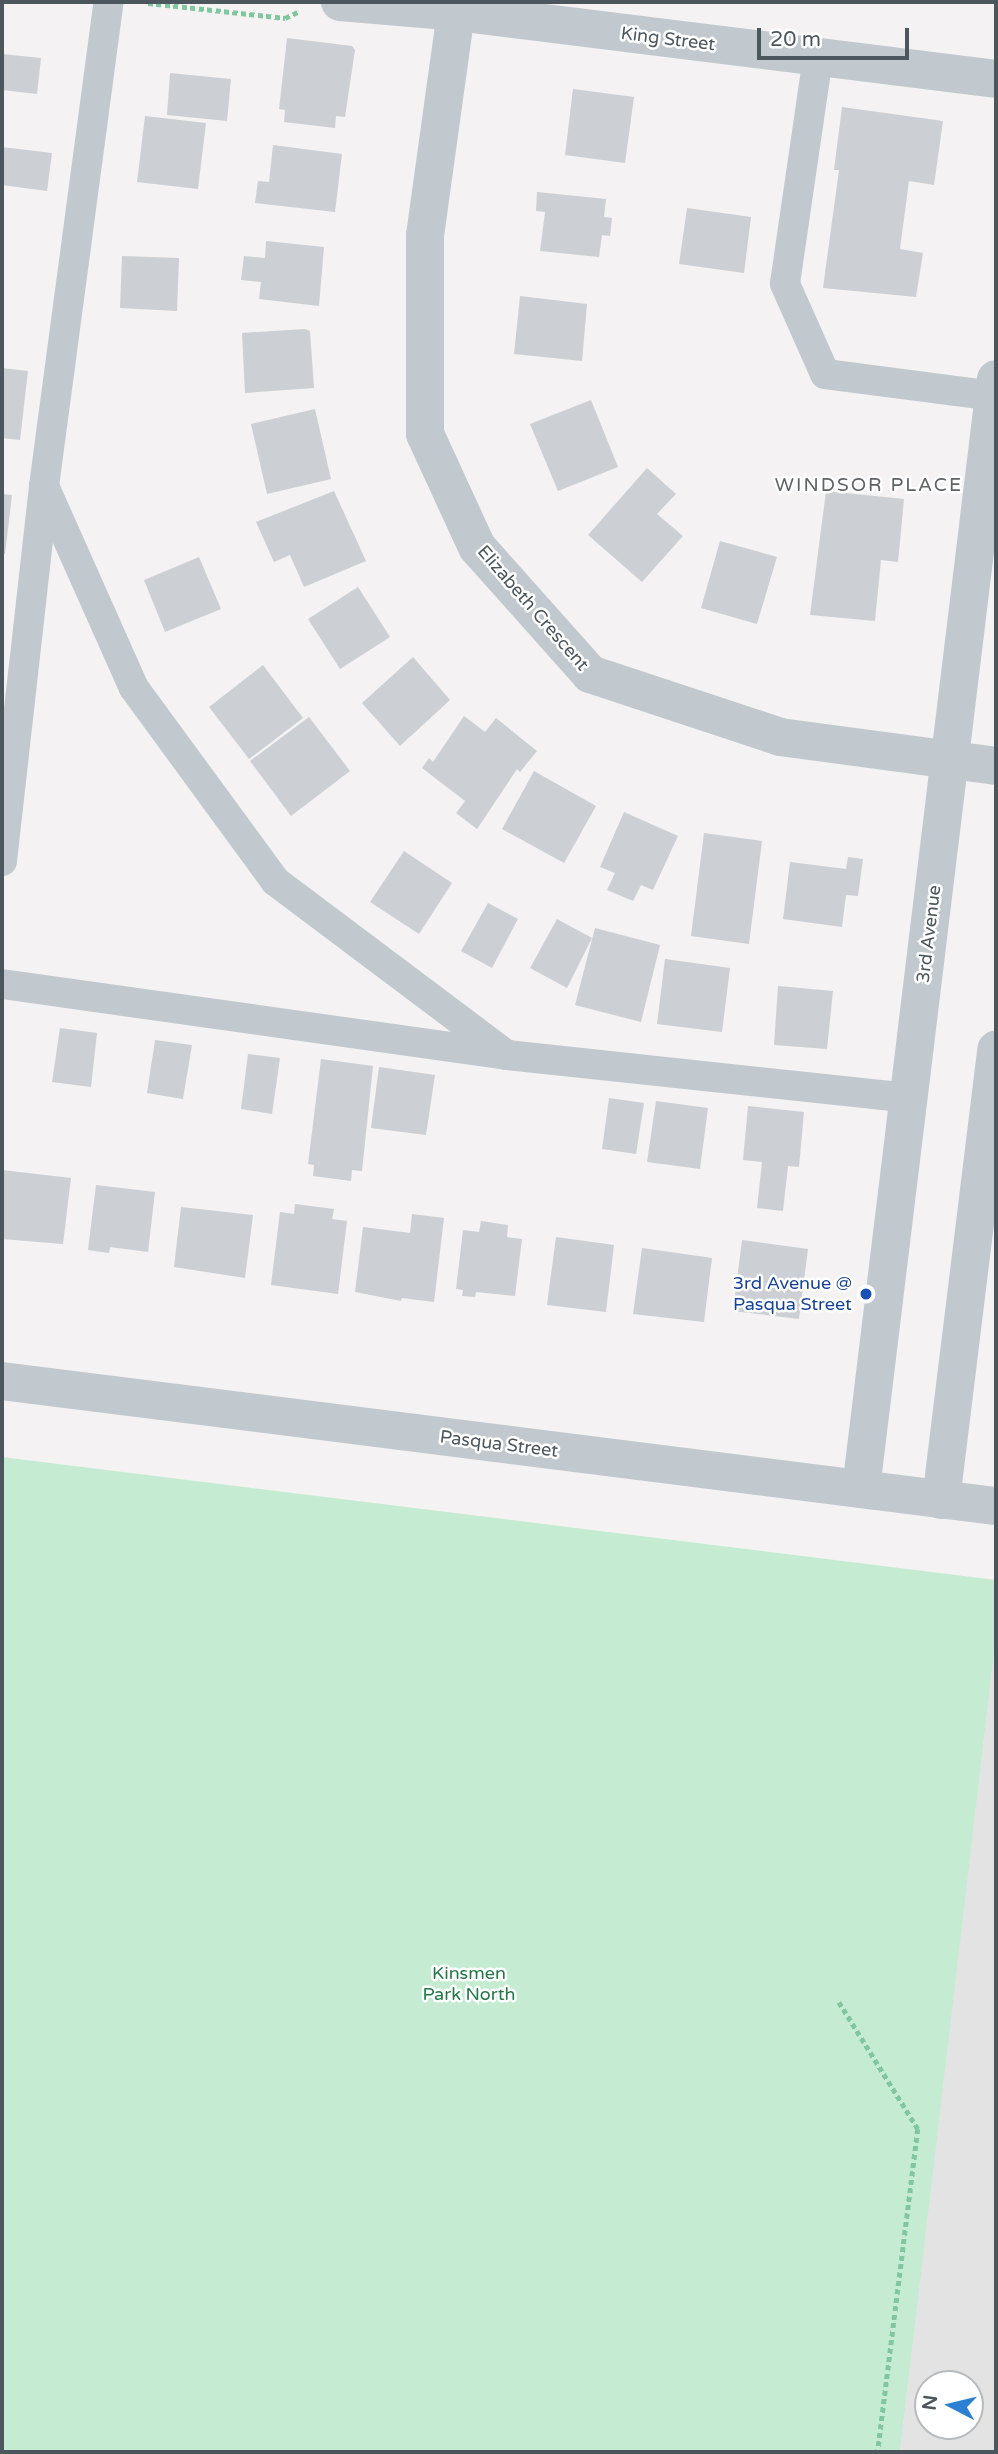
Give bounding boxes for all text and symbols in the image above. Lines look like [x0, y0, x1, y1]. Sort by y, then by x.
scale bar [760, 14, 912, 58]
street label: King Street [620, 22, 716, 56]
text: 20 m [770, 27, 821, 52]
district label: WINDSOR PLACE [776, 475, 962, 497]
street label: Elizabeth Crescent [473, 541, 593, 675]
street label: 3rd Avenue [912, 884, 946, 984]
place label: 3rd Avenue @ Pasqua Street [733, 1273, 852, 1316]
marker: 3rd Avenue @ Pasqua Street [858, 1286, 874, 1302]
street label: Pasqua Street [439, 1426, 559, 1462]
park label: Kinsmen Park North [422, 1963, 516, 2006]
north arrow [914, 2370, 984, 2440]
text: N [918, 2394, 942, 2412]

